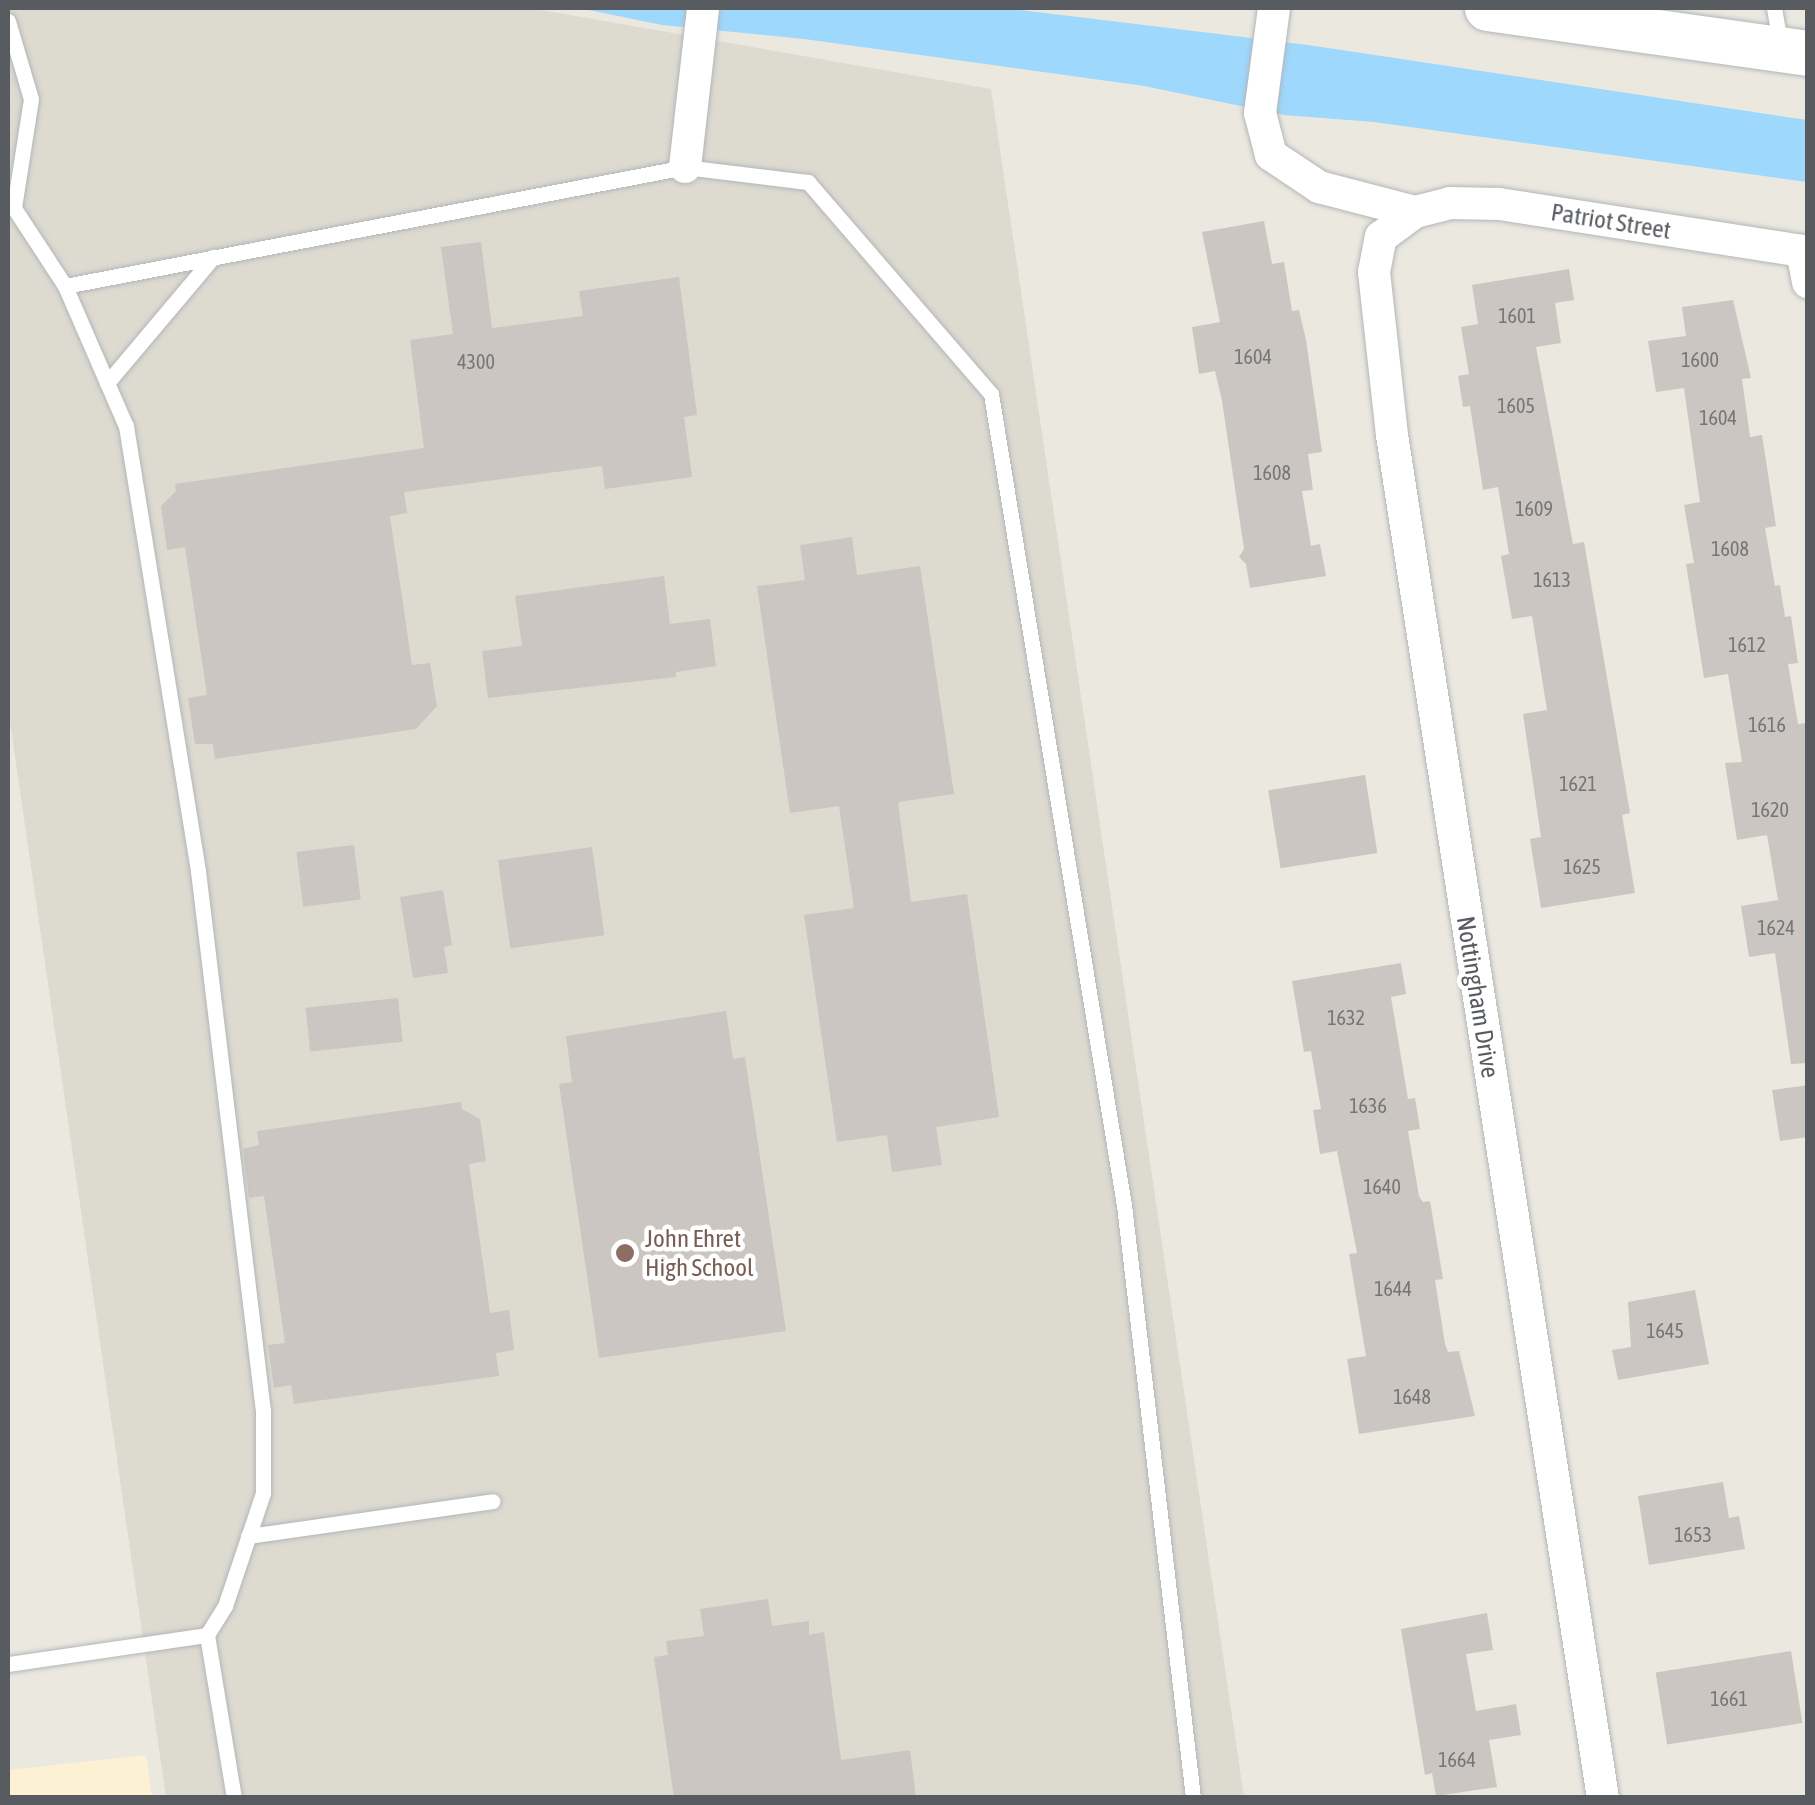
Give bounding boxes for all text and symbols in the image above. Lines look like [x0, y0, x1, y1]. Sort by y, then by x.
street label: Patriot Street [1549, 197, 1673, 245]
house number: 1601 [1498, 303, 1536, 327]
house number: 1604 [1234, 344, 1272, 368]
house number: 1600 [1681, 347, 1719, 371]
house number: 4300 [457, 349, 495, 373]
house number: 1605 [1497, 393, 1535, 417]
house number: 1604 [1699, 405, 1737, 429]
house number: 1608 [1253, 460, 1291, 484]
house number: 1609 [1515, 496, 1553, 520]
house number: 1608 [1711, 536, 1749, 560]
house number: 1613 [1533, 567, 1571, 591]
house number: 1612 [1728, 632, 1766, 656]
house number: 1616 [1748, 712, 1786, 736]
house number: 1621 [1559, 771, 1597, 795]
house number: 1620 [1751, 797, 1789, 821]
house number: 1625 [1563, 854, 1601, 878]
street label: Nottingham Drive [1450, 914, 1506, 1080]
house number: 1624 [1757, 915, 1795, 939]
house number: 1632 [1327, 1005, 1365, 1029]
house number: 1636 [1349, 1093, 1387, 1117]
house number: 1640 [1363, 1174, 1401, 1198]
place label: John Ehret High School [645, 1224, 754, 1283]
marker: John Ehret High School [614, 1242, 636, 1264]
house number: 1644 [1374, 1276, 1412, 1300]
house number: 1645 [1646, 1318, 1684, 1342]
house number: 1648 [1393, 1384, 1431, 1408]
house number: 1653 [1674, 1522, 1712, 1546]
house number: 1661 [1710, 1686, 1748, 1710]
house number: 1664 [1438, 1747, 1476, 1771]

